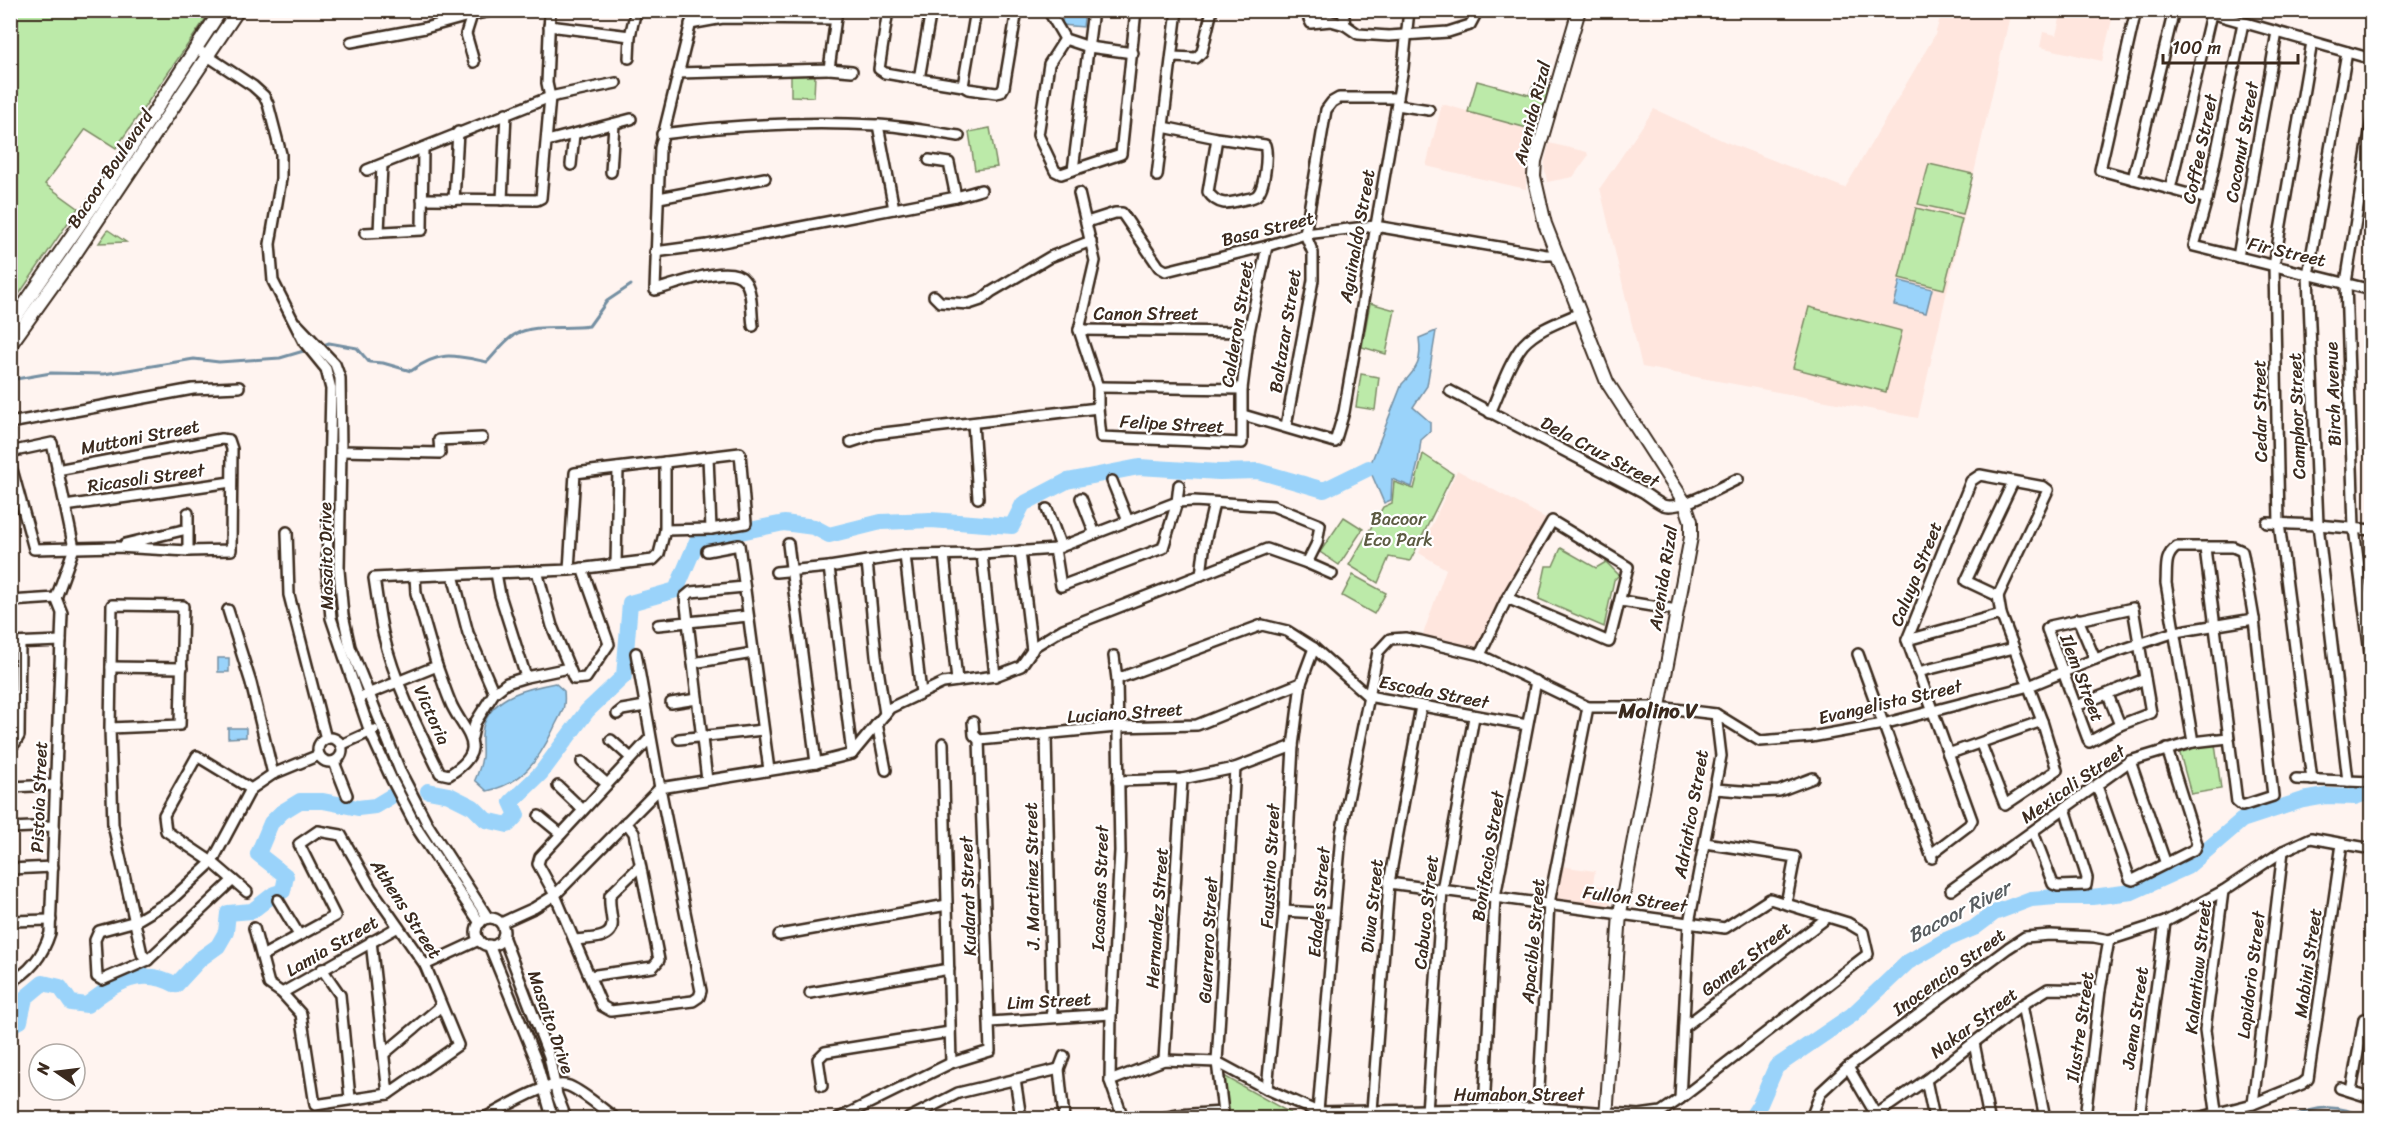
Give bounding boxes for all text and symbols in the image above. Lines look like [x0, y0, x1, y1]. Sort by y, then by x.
scale bar [2163, 27, 2298, 65]
text: 100 m [2172, 32, 2221, 64]
street label: Avenida Rizal [1503, 57, 1561, 169]
street label: Coconut Street [2216, 78, 2268, 205]
street label: Coffee Street [2173, 91, 2227, 207]
street label: Bacoor Boulevard [58, 102, 163, 235]
street label: Aguinaldo Street [1329, 167, 1385, 306]
street label: Basa Street [1218, 202, 1318, 256]
street label: Fir Street [2245, 228, 2329, 277]
street label: Calderon Street [1211, 258, 1263, 390]
street label: Baltazar Street [1259, 267, 1311, 395]
street label: Canon Street [1093, 298, 1199, 330]
street label: Birch Avenue [2315, 341, 2351, 447]
street label: Camphor Street [2279, 352, 2315, 480]
street label: Cedar Street [2243, 359, 2277, 463]
street label: Felipe Street [1119, 405, 1225, 443]
street label: Dela Cruz Street [1535, 407, 1666, 497]
street label: Muttoni Street [78, 410, 202, 464]
street label: Ricasoli Street [86, 454, 207, 502]
street label: Masaito Drive [309, 501, 343, 610]
park label: Bacoor Eco Park [1363, 503, 1433, 556]
street label: Caluya Street [1880, 517, 1952, 631]
street label: Avenida Rizal [1639, 522, 1687, 634]
street label: Ilem Street [2050, 629, 2113, 727]
street label: Escoda Street [1376, 666, 1492, 718]
street label: Evangelista Street [1815, 670, 1966, 734]
street label: Victoria [405, 680, 459, 750]
district label: Molino V [1617, 692, 1698, 730]
street label: Luciano Street [1066, 693, 1184, 733]
street label: Mexicali Street [2014, 735, 2133, 832]
street label: Pistoia Street [21, 741, 57, 853]
street label: Adriatico Street [1664, 747, 1718, 882]
street label: Bonifacio Street [1462, 788, 1514, 923]
street label: J. Martinez Street [1015, 802, 1049, 951]
street label: Faustino Street [1251, 802, 1289, 929]
street label: Icasañas Street [1082, 824, 1118, 952]
street label: Kudarat Street [950, 835, 986, 956]
street label: Edades Street [1298, 845, 1340, 959]
street label: Hernandez Street [1136, 846, 1178, 990]
street label: Athens Street [361, 852, 451, 966]
street label: Cabuco Street [1404, 853, 1448, 971]
street label: Diwa Street [1351, 857, 1393, 955]
water label: Bacoor River [1901, 869, 2020, 953]
street label: Guerrero Street [1189, 875, 1227, 1004]
street label: Fullon Street [1581, 876, 1690, 922]
street label: Apacible Street [1512, 877, 1554, 1006]
street label: Kalantiaw Street [2175, 898, 2221, 1036]
street label: Lamia Street [279, 906, 385, 986]
street label: Mabini Street [2284, 906, 2332, 1020]
street label: Lapidorio Street [2227, 909, 2275, 1041]
street label: Gomez Street [1693, 913, 1799, 1005]
street label: Inocencio Street [1885, 920, 2013, 1025]
street label: Jaena Street [2112, 965, 2158, 1072]
street label: Masaito Drive [518, 966, 584, 1079]
street label: Ilustre Street [2056, 970, 2104, 1085]
street label: Nakar Street [1923, 979, 2025, 1067]
street label: Lim Street [1006, 983, 1092, 1019]
north arrow [27, 1042, 87, 1102]
text: N [27, 1059, 59, 1078]
street label: Humabon Street [1454, 1079, 1585, 1111]

